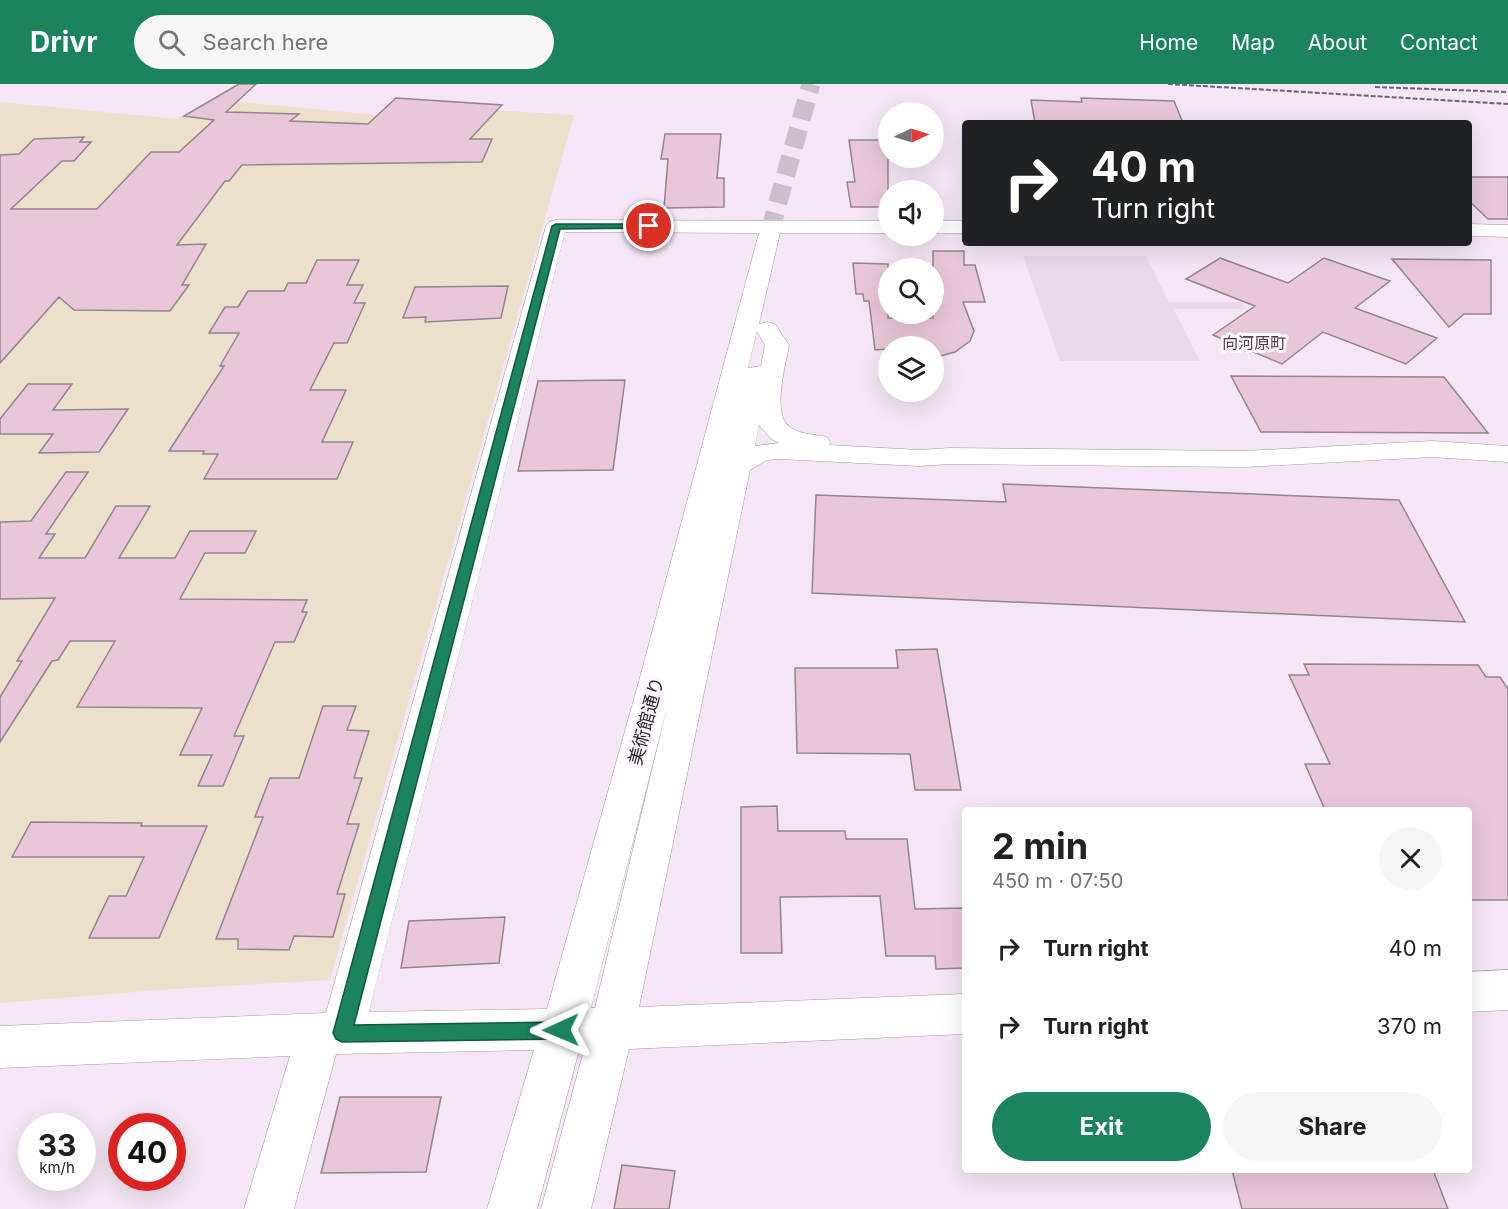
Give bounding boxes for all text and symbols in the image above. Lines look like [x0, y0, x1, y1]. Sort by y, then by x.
search box [134, 15, 554, 69]
text: Drivr [30, 25, 98, 59]
icon: search [155, 26, 188, 59]
text: Search here [203, 29, 328, 55]
text: Home [1139, 30, 1198, 55]
text: Map [1231, 30, 1275, 55]
text: About [1308, 30, 1367, 55]
text: Contact [1400, 30, 1478, 55]
north arrow [878, 102, 944, 168]
map controls [878, 102, 944, 402]
text: 40 m [1091, 141, 1196, 192]
icon: right [992, 144, 1070, 222]
button: sound [878, 180, 944, 246]
text: Turn right [1091, 192, 1215, 225]
pin [623, 200, 674, 251]
icon: arrive [632, 209, 665, 242]
button: search [878, 258, 944, 324]
district label: 向河原町 [1222, 333, 1286, 353]
button: layers [878, 336, 944, 402]
street label: 美術館通り [624, 675, 668, 767]
text: 2 min [992, 824, 1088, 868]
button: close [1379, 827, 1442, 890]
text: 450 m · 07:50 [992, 869, 1123, 893]
icon: right [992, 932, 1025, 965]
text: Turn right [1043, 935, 1149, 961]
text: 40 m [1388, 935, 1442, 961]
position arrow [529, 998, 593, 1062]
icon: right [992, 1010, 1025, 1043]
text: Turn right [1043, 1013, 1149, 1039]
text: 370 m [1377, 1013, 1442, 1039]
button: Exit [992, 1092, 1211, 1161]
button: Share [1223, 1092, 1442, 1161]
speed limit sign: 40 [108, 1113, 186, 1191]
text: 33 [38, 1127, 76, 1163]
text: km/h [39, 1158, 75, 1177]

